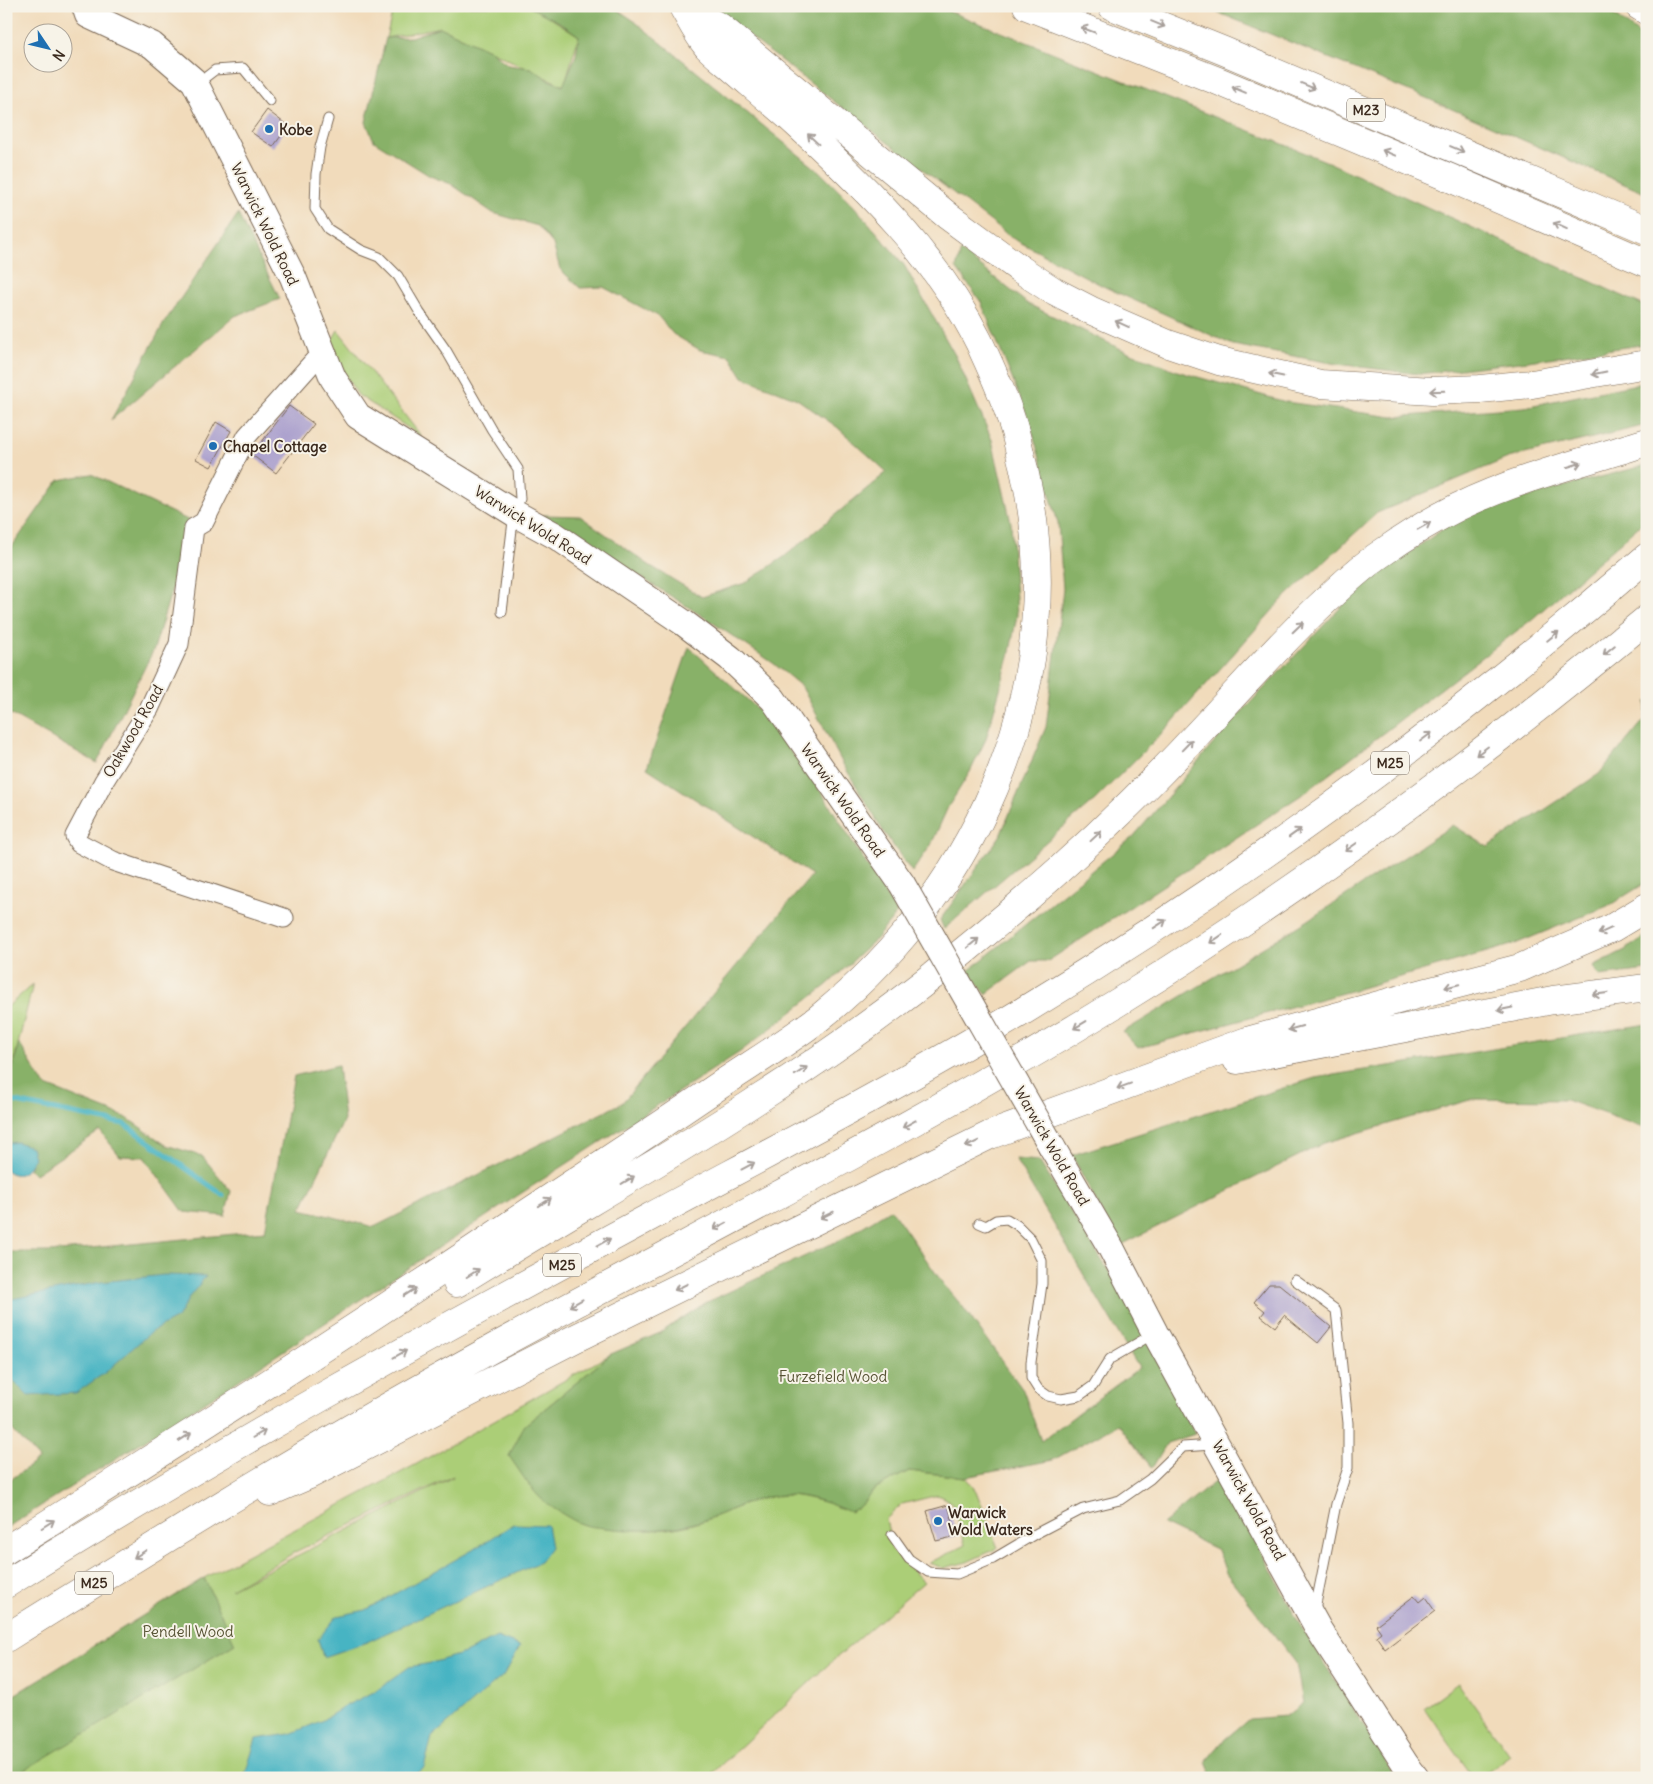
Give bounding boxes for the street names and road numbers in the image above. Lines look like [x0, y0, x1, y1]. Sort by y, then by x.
road number: M23 [1347, 98, 1385, 122]
street label: Warwick Wold Road [227, 159, 303, 289]
street label: Warwick Wold Road [471, 481, 595, 569]
street label: Oakwood Road [99, 681, 167, 781]
street label: Warwick Wold Road [797, 740, 889, 861]
road number: M25 [1371, 751, 1409, 774]
street label: Warwick Wold Road [1010, 1083, 1094, 1209]
road number: M25 [543, 1254, 581, 1276]
street label: Warwick Wold Road [1208, 1437, 1290, 1563]
road number: M25 [75, 1572, 113, 1595]

